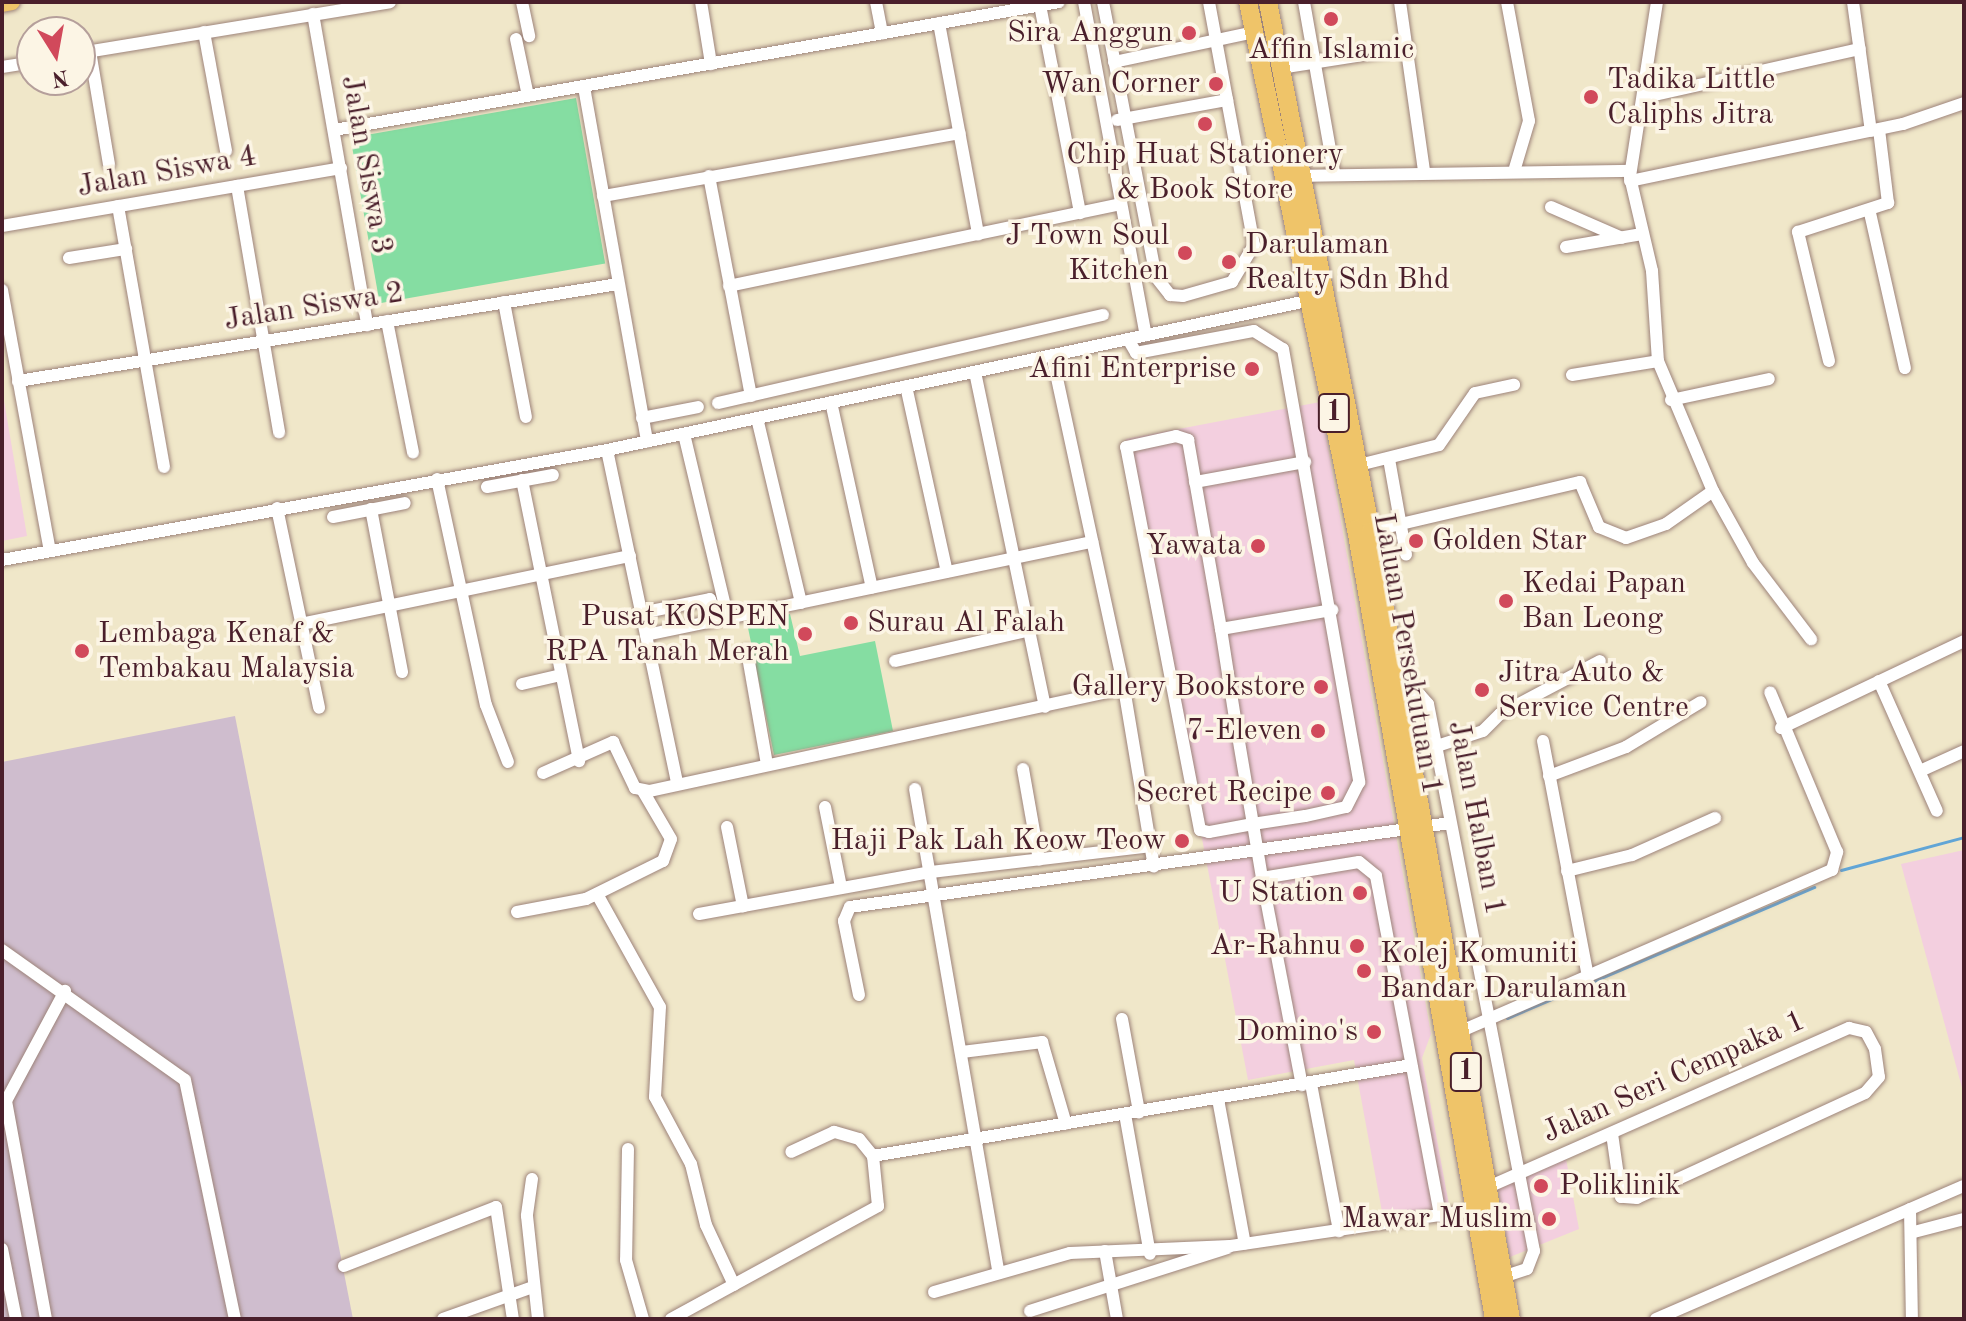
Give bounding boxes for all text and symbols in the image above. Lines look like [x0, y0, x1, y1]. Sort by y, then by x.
marker: Affin Islamic [1322, 10, 1340, 28]
place label: Sira Anggun [1007, 15, 1173, 51]
north arrow [16, 16, 96, 96]
marker: Sira Anggun [1180, 24, 1198, 42]
place label: Affin Islamic [1248, 32, 1414, 68]
place label: Tadika Little Caliphs Jitra [1607, 62, 1775, 132]
text: N [50, 65, 71, 90]
place label: Wan Corner [1041, 66, 1200, 102]
street label: Jalan Siswa 3 [333, 73, 399, 257]
marker: Wan Corner [1207, 75, 1225, 93]
marker: Tadika Little Caliphs Jitra [1582, 88, 1600, 106]
marker: Chip Huat Stationery & Book Store [1196, 115, 1214, 133]
place label: Chip Huat Stationery & Book Store [1066, 137, 1344, 208]
street label: Jalan Siswa 4 [75, 139, 259, 205]
place label: J Town Soul Kitchen [1005, 218, 1169, 288]
place label: Darulaman Realty Sdn Bhd [1245, 227, 1450, 298]
marker: J Town Soul Kitchen [1176, 244, 1194, 262]
marker: Darulaman Realty Sdn Bhd [1220, 253, 1238, 271]
street label: Jalan Siswa 2 [222, 275, 406, 339]
place label: Afini Enterprise [1028, 351, 1236, 387]
marker: Afini Enterprise [1243, 360, 1261, 378]
road number: 1 [1316, 389, 1352, 437]
street label: Laluan Persekutuan 1 [1365, 510, 1449, 798]
place label: Golden Star [1432, 523, 1587, 559]
place label: Yawata [1146, 528, 1242, 564]
marker: Golden Star [1407, 532, 1425, 550]
marker: Yawata [1249, 537, 1267, 555]
place label: Kedai Papan Ban Leong [1522, 566, 1686, 636]
marker: Kedai Papan Ban Leong [1497, 592, 1515, 610]
place label: Pusat KOSPEN RPA Tanah Merah [545, 599, 789, 670]
place label: Surau Al Falah [867, 605, 1065, 641]
marker: Surau Al Falah [842, 614, 860, 632]
place label: Lembaga Kenaf & Tembakau Malaysia [98, 616, 354, 686]
marker: Pusat KOSPEN RPA Tanah Merah [796, 625, 814, 643]
marker: Lembaga Kenaf & Tembakau Malaysia [73, 642, 91, 660]
place label: Jitra Auto & Service Centre [1498, 655, 1689, 726]
place label: Gallery Bookstore [1071, 669, 1305, 705]
marker: Gallery Bookstore [1312, 678, 1330, 696]
marker: Jitra Auto & Service Centre [1473, 681, 1491, 699]
place label: 7-Eleven [1186, 713, 1302, 749]
street label: Jalan Halban 1 [1440, 718, 1512, 918]
marker: 7-Eleven [1309, 722, 1327, 740]
place label: Secret Recipe [1136, 775, 1312, 811]
marker: Secret Recipe [1319, 784, 1337, 802]
place label: Haji Pak Lah Keow Teow [830, 823, 1166, 859]
marker: Haji Pak Lah Keow Teow [1173, 832, 1191, 850]
place label: U Station [1219, 875, 1344, 911]
marker: U Station [1351, 884, 1369, 902]
place label: Ar-Rahnu [1210, 928, 1341, 964]
place label: Kolej Komuniti Bandar Darulaman [1380, 936, 1627, 1006]
marker: Ar-Rahnu [1348, 937, 1366, 955]
marker: Kolej Komuniti Bandar Darulaman [1355, 962, 1373, 980]
street label: Jalan Seri Cempaka 1 [1537, 1003, 1811, 1151]
place label: Domino's [1237, 1014, 1358, 1050]
marker: Domino's [1365, 1023, 1383, 1041]
road number: 1 [1448, 1048, 1484, 1096]
place label: Poliklinik [1559, 1168, 1681, 1204]
marker: Poliklinik [1530, 1175, 1552, 1197]
place label: Mawar Muslim [1342, 1201, 1533, 1237]
marker: Mawar Muslim [1540, 1210, 1558, 1228]

